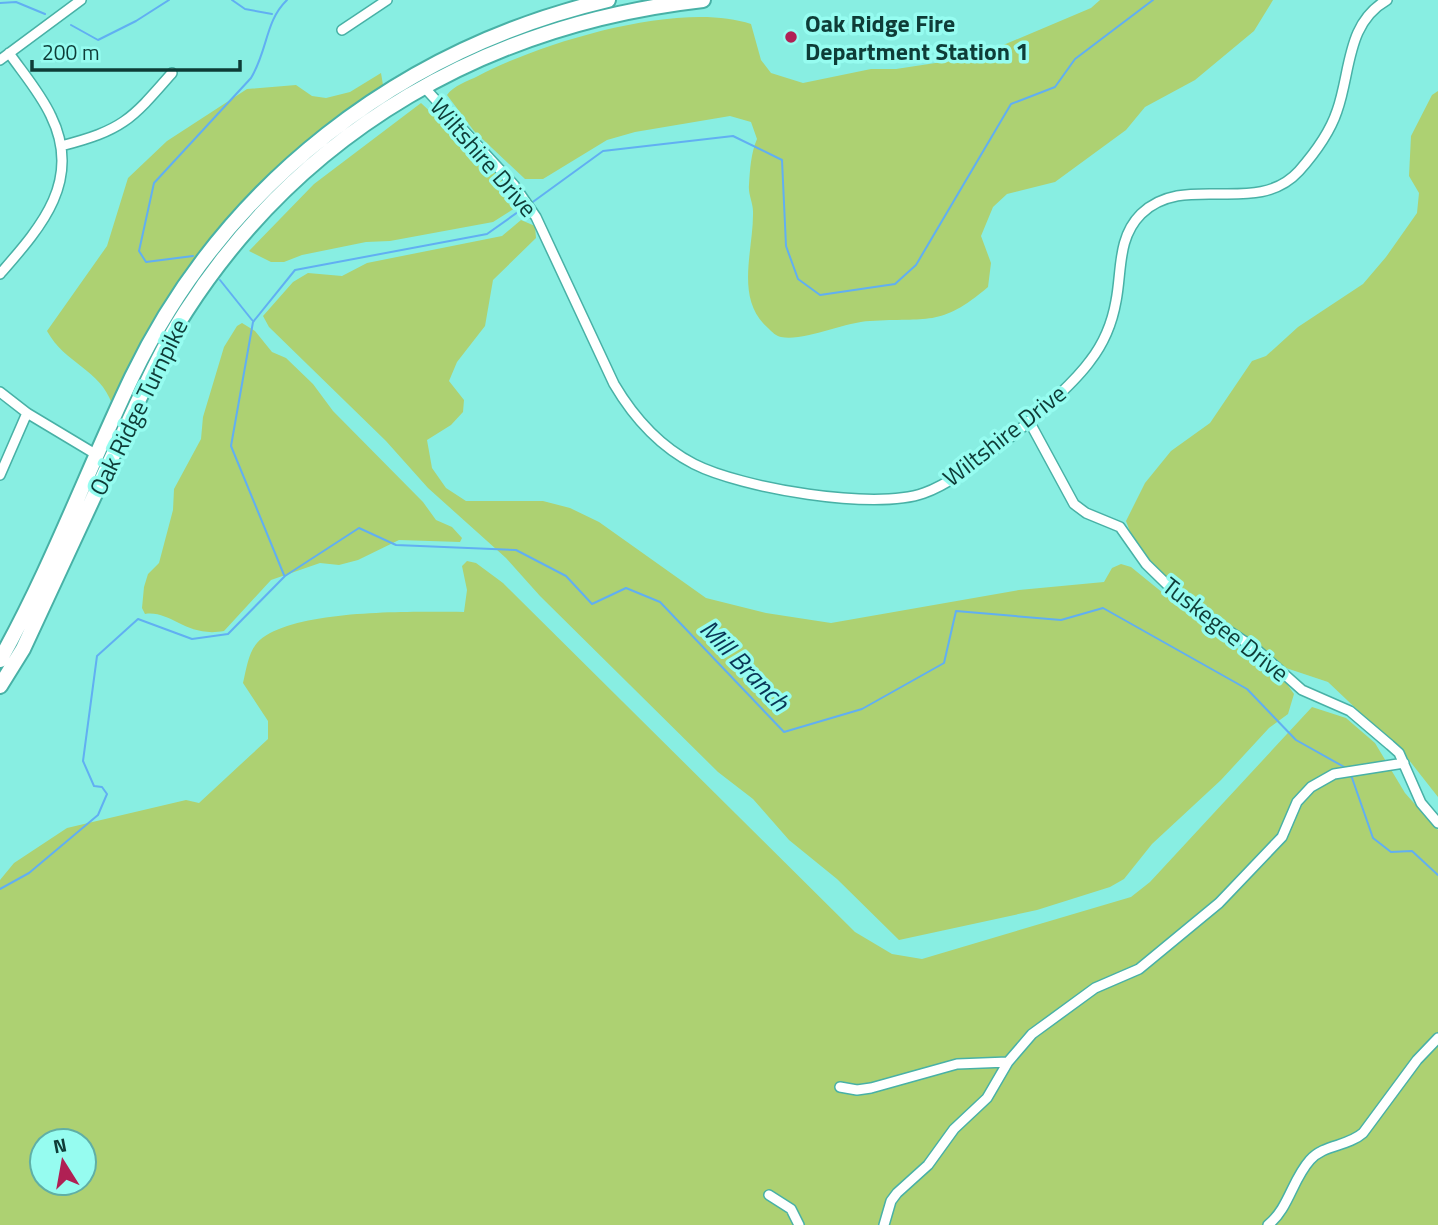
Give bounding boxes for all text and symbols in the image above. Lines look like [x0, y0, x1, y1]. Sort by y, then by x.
place label: Oak Ridge Fire Department Station 1 [805, 5, 1029, 69]
scale bar [32, 28, 240, 72]
marker: Oak Ridge Fire Department Station 1 [783, 29, 799, 45]
text: 200 m [42, 36, 99, 68]
street label: Wiltshire Drive [422, 89, 546, 225]
street label: Oak Ridge Turnpike [80, 312, 196, 502]
street label: Wiltshire Drive [935, 375, 1073, 495]
street label: Tuskegee Drive [1155, 568, 1297, 690]
water label: Mill Branch [691, 610, 800, 721]
north arrow [28, 1127, 98, 1197]
text: N [50, 1129, 69, 1160]

